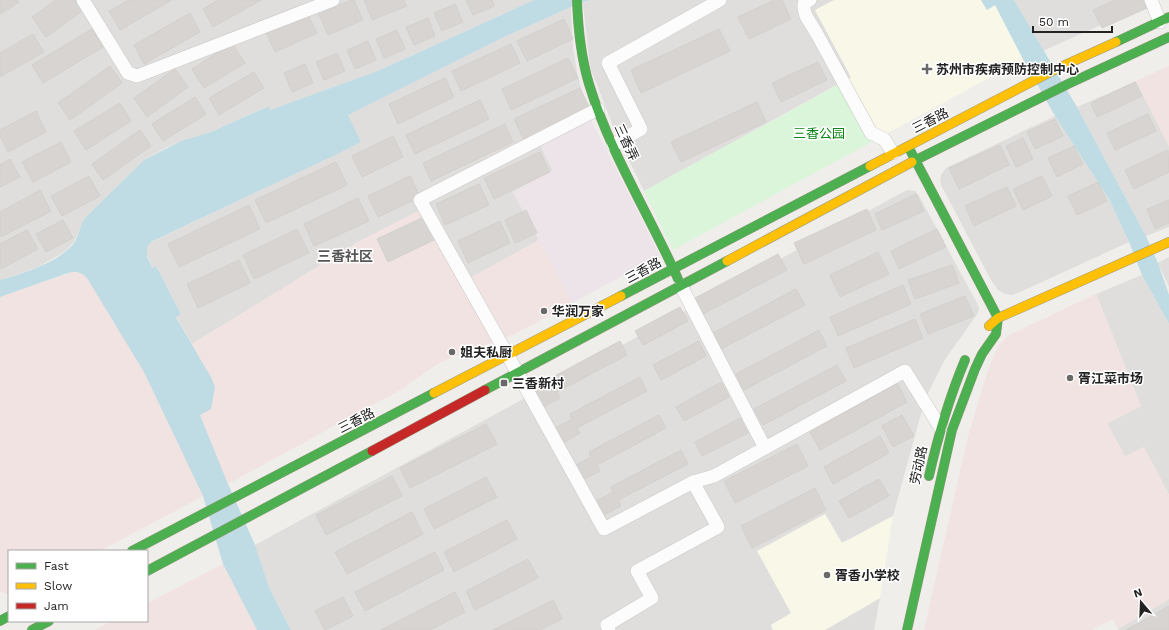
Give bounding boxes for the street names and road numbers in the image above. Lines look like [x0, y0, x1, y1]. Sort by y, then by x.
street label: 三香路 [909, 105, 951, 136]
street label: 三香弄 [612, 121, 642, 163]
street label: 三香路 [622, 255, 664, 286]
street label: 三香路 [335, 405, 377, 436]
street label: 劳动路 [907, 444, 930, 486]

